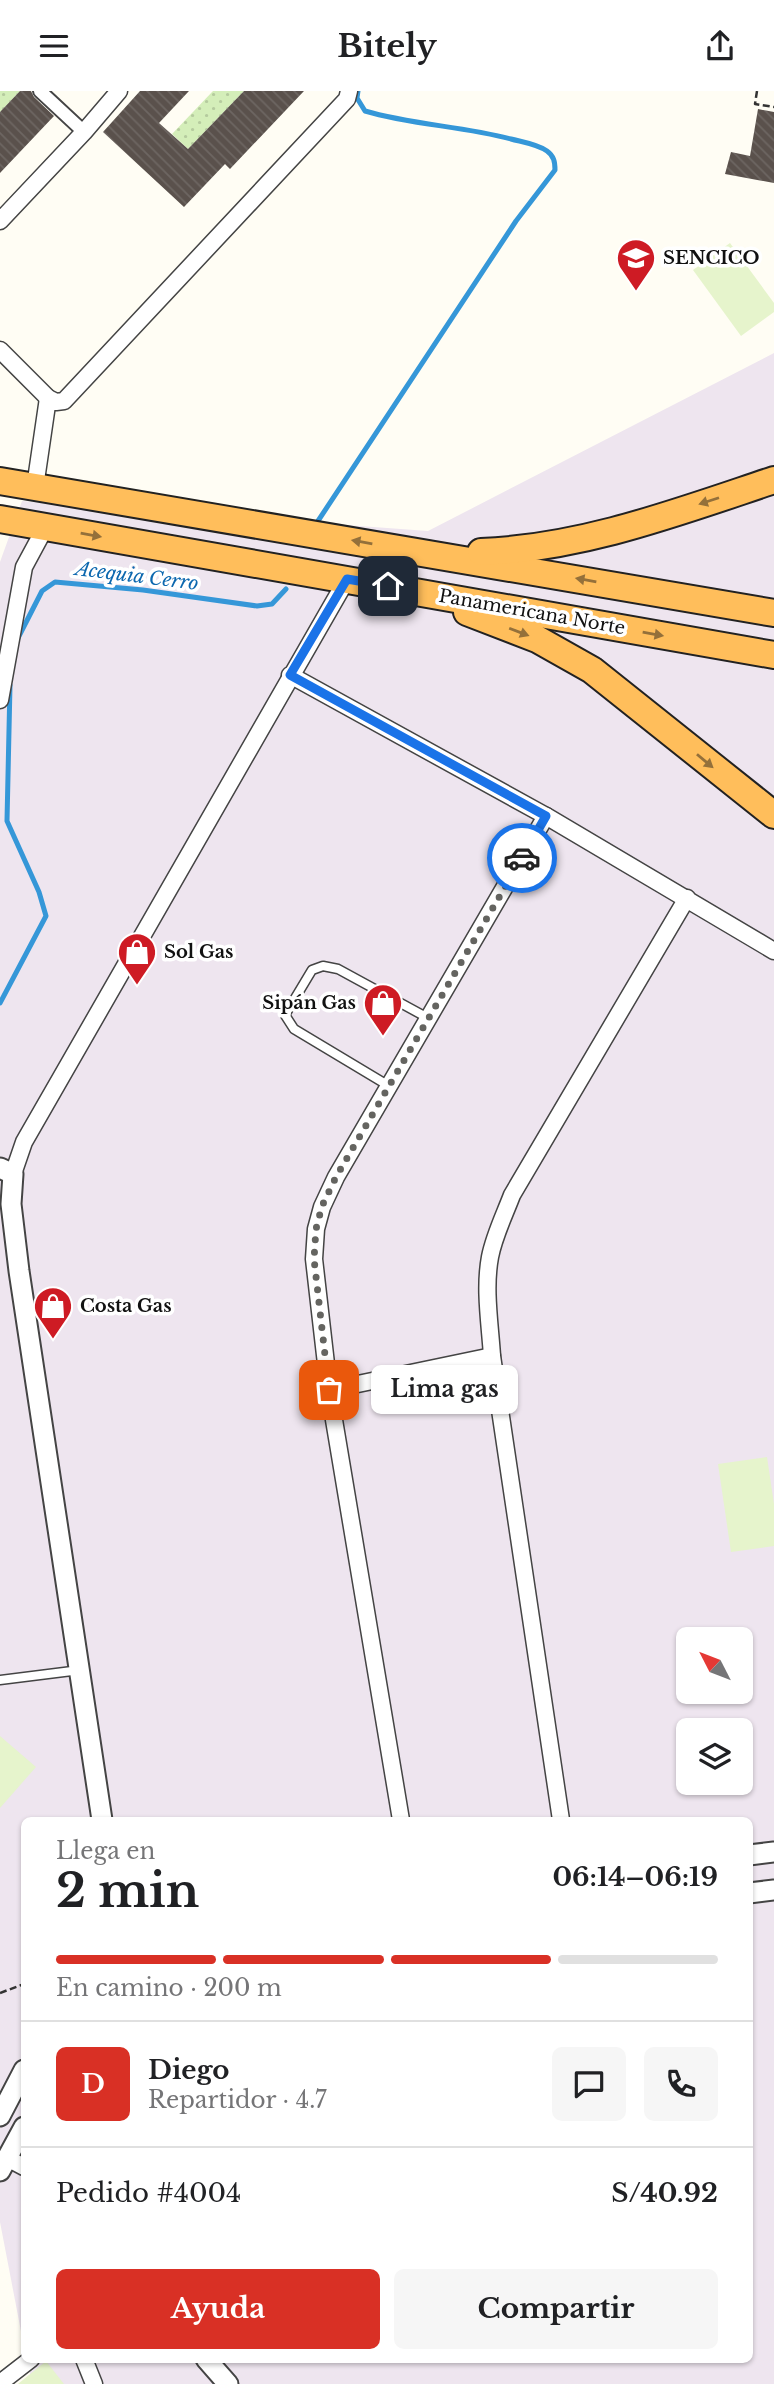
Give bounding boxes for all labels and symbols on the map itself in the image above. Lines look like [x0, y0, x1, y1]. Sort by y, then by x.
school or university icon: SENCICO [615, 237, 657, 292]
place label: SENCICO [663, 247, 760, 269]
one-way arrow [698, 497, 719, 507]
one-way arrow [80, 530, 102, 541]
one-way arrow [351, 536, 373, 547]
pin [358, 556, 418, 616]
water label: Acequia Cerro [71, 557, 200, 595]
one-way arrow [575, 575, 597, 586]
street label: Panamericana Norte [437, 585, 627, 639]
one-way arrow [508, 627, 529, 638]
one-way arrow [642, 629, 664, 640]
one-way arrow [696, 753, 713, 768]
courier [487, 823, 557, 893]
shop icon: Sol Gas [116, 931, 158, 986]
place label: Sol Gas [164, 941, 233, 963]
shop icon: Sipán Gas [362, 982, 404, 1037]
place label: Sipán Gas [262, 992, 356, 1014]
shop icon: Costa Gas [32, 1285, 74, 1340]
place label: Costa Gas [80, 1295, 172, 1317]
pin [299, 1360, 359, 1420]
callout: Lima gas [371, 1365, 518, 1415]
north arrow [676, 1627, 752, 1705]

